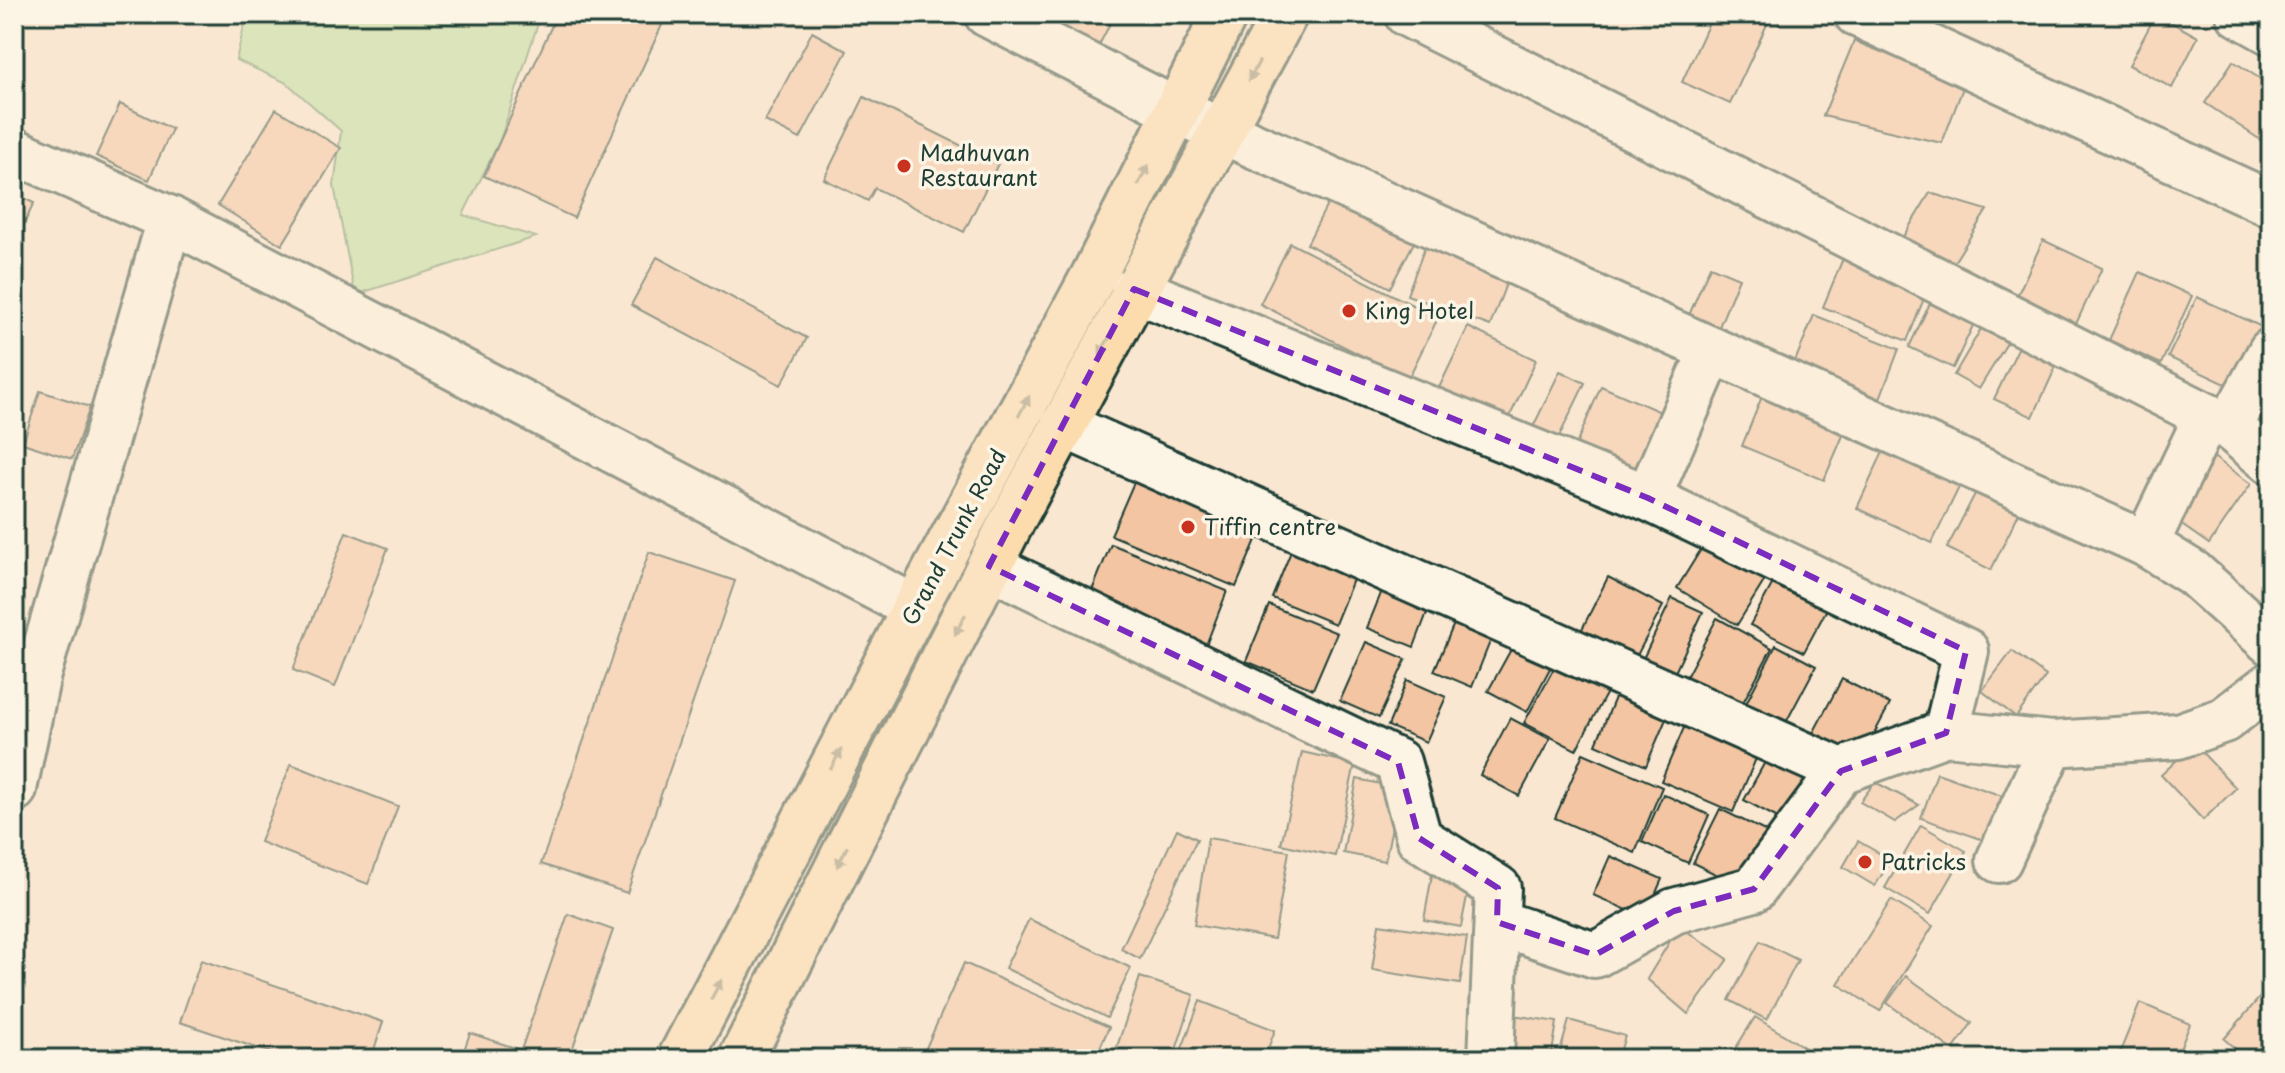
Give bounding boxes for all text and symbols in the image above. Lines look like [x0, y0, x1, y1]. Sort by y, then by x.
one-way arrow [1247, 60, 1261, 83]
place label: Madhuvan Restaurant [920, 135, 1038, 193]
marker: Madhuvan Restaurant [895, 157, 913, 175]
one-way arrow [1136, 163, 1150, 186]
place label: King Hotel [1365, 293, 1474, 326]
marker: King Hotel [1340, 302, 1358, 320]
one-way arrow [1099, 333, 1112, 356]
one-way arrow [1016, 395, 1030, 417]
street label: Grand Trunk Road [892, 442, 1013, 630]
place label: Tiffin centre [1204, 509, 1336, 542]
marker: Tiffin centre [1179, 518, 1197, 536]
one-way arrow [953, 614, 966, 637]
one-way arrow [830, 748, 843, 771]
place label: Patricks [1881, 844, 1966, 877]
one-way arrow [836, 846, 849, 869]
marker: Patricks [1856, 853, 1874, 871]
one-way arrow [710, 978, 723, 1001]

